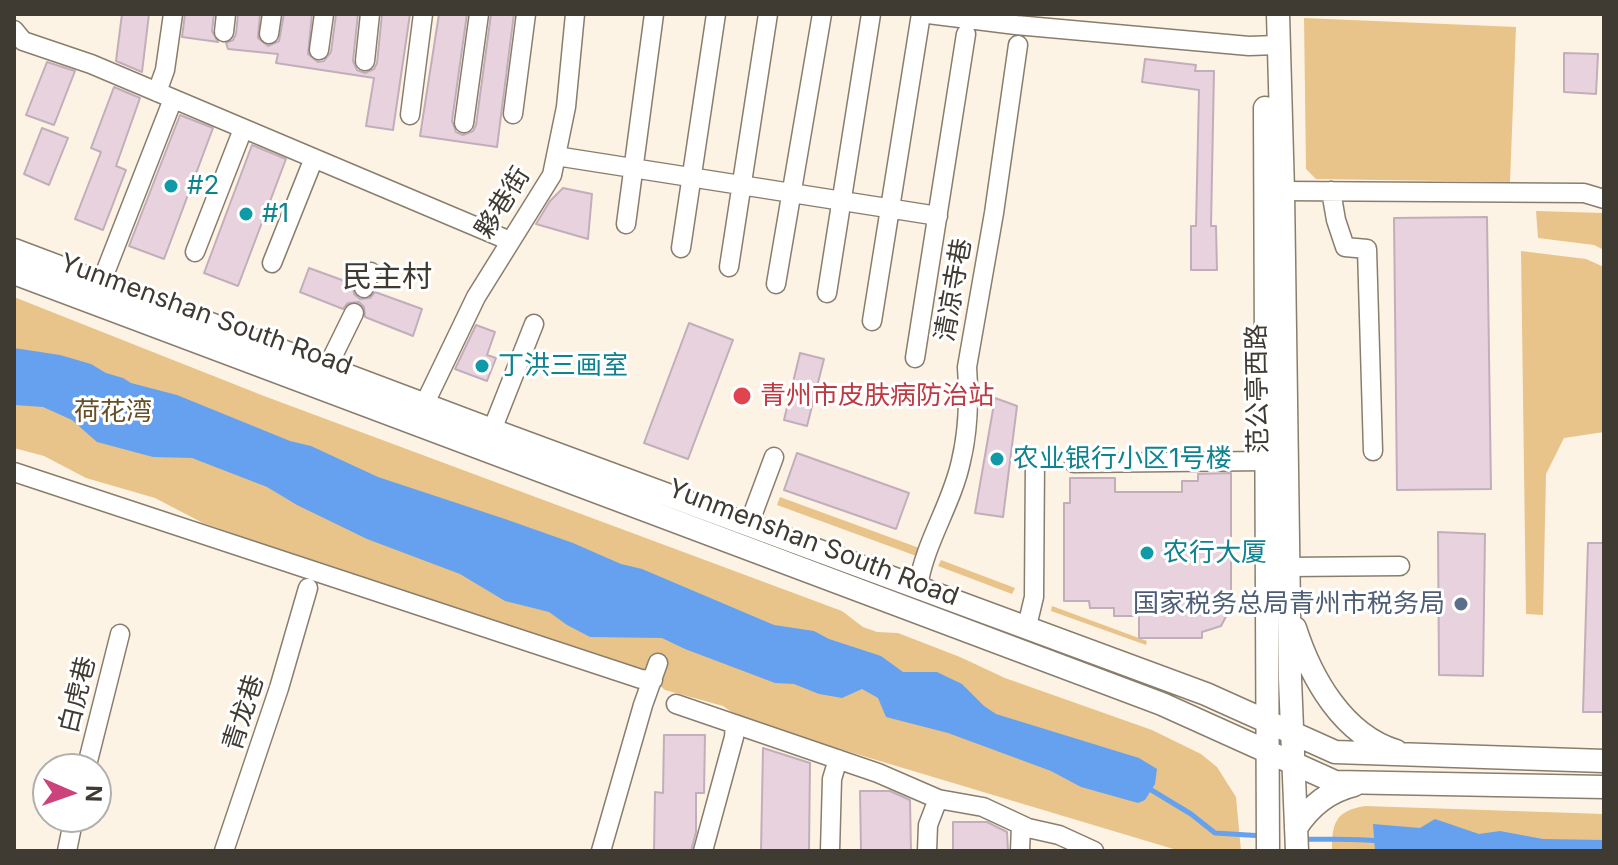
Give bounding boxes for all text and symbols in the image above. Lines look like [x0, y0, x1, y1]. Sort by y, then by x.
street label: 夥巷街 [469, 162, 537, 244]
place label: #2 [187, 170, 219, 202]
marker: #2 [162, 177, 180, 195]
place label: #1 [262, 198, 289, 230]
marker: #1 [237, 205, 255, 223]
street label: 清凉寺巷 [930, 236, 978, 344]
street label: Yunmenshan South Road [56, 248, 356, 382]
district label: 民主村 [342, 260, 432, 296]
street label: 范公亭西路 [1241, 324, 1275, 454]
place label: 丁洪三画室 [498, 350, 628, 382]
marker: 丁洪三画室 [473, 357, 491, 375]
place label: 青州市皮肤病防治站 [760, 380, 994, 412]
marker: 青州市皮肤病防治站 [731, 385, 753, 407]
park label: 荷花湾 [74, 396, 152, 428]
place label: 农业银行小区1号楼 [1013, 443, 1232, 475]
marker: 农业银行小区1号楼 [988, 450, 1006, 468]
street label: Yunmenshan South Road [663, 473, 963, 613]
place label: 农行大厦 [1163, 537, 1267, 569]
marker: 农行大厦 [1138, 544, 1156, 562]
place label: 国家税务总局青州市税务局 [1133, 588, 1445, 620]
marker: 国家税务总局青州市税务局 [1452, 595, 1470, 613]
street label: 白虎巷 [53, 653, 103, 737]
street label: 青龙巷 [217, 671, 271, 755]
north arrow [32, 753, 112, 833]
text: N [81, 785, 107, 803]

